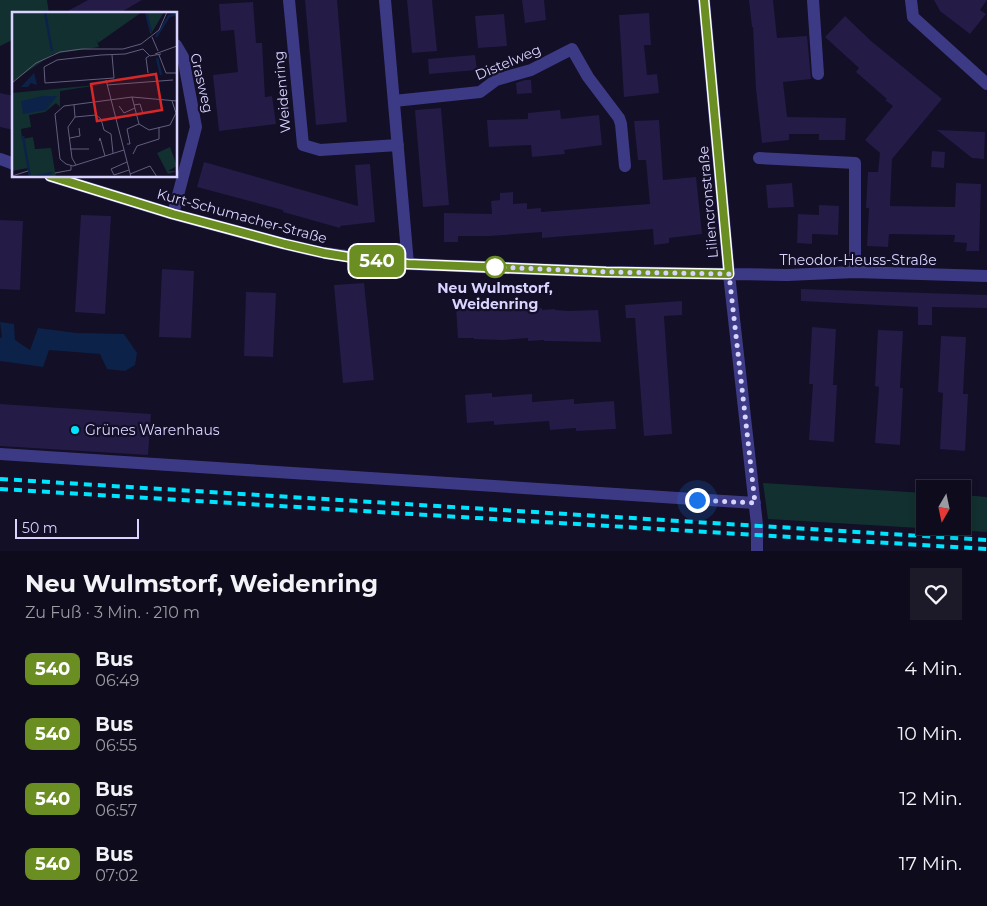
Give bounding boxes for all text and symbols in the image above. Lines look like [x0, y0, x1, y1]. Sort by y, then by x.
inset map [12, 12, 178, 178]
street label: Distelweg [472, 40, 544, 84]
street label: Weidenring [269, 50, 295, 134]
street label: Grasweg [186, 51, 218, 115]
street label: Liliencronstraße [694, 145, 722, 259]
street label: Kurt-Schumacher-Straße [155, 185, 329, 247]
line badge: 540 [348, 245, 406, 277]
text: 540 [359, 250, 395, 272]
street label: Theodor-Heuss-Straße [779, 251, 937, 269]
marker: Neu Wulmstorf, Weidenring [484, 256, 506, 278]
place label: Neu Wulmstorf, Weidenring [437, 279, 553, 313]
place label: Grünes Warenhaus [85, 421, 220, 439]
marker: Grünes Warenhaus [69, 424, 81, 436]
north arrow [916, 480, 971, 535]
map controls [916, 480, 971, 535]
your location [685, 488, 710, 513]
scale bar [15, 516, 139, 539]
text: 50 m [22, 519, 58, 537]
button: heart [910, 568, 962, 620]
text: Neu Wulmstorf, Weidenring [25, 569, 378, 598]
text: Zu Fuß · 3 Min. · 210 m [25, 603, 200, 622]
text: Bus [95, 648, 133, 671]
text: 4 Min. [904, 657, 962, 680]
text: 540 [35, 658, 70, 680]
text: 06:49 [95, 671, 139, 690]
text: Bus [95, 713, 133, 736]
text: 10 Min. [897, 722, 962, 745]
text: 540 [35, 723, 70, 745]
text: 06:55 [95, 736, 137, 755]
text: Bus [95, 778, 133, 801]
text: 12 Min. [899, 787, 962, 810]
text: 540 [35, 788, 70, 810]
text: 06:57 [95, 801, 137, 820]
text: Bus [95, 843, 133, 866]
text: 17 Min. [899, 852, 962, 875]
text: 540 [35, 853, 70, 875]
text: 07:02 [95, 866, 138, 885]

